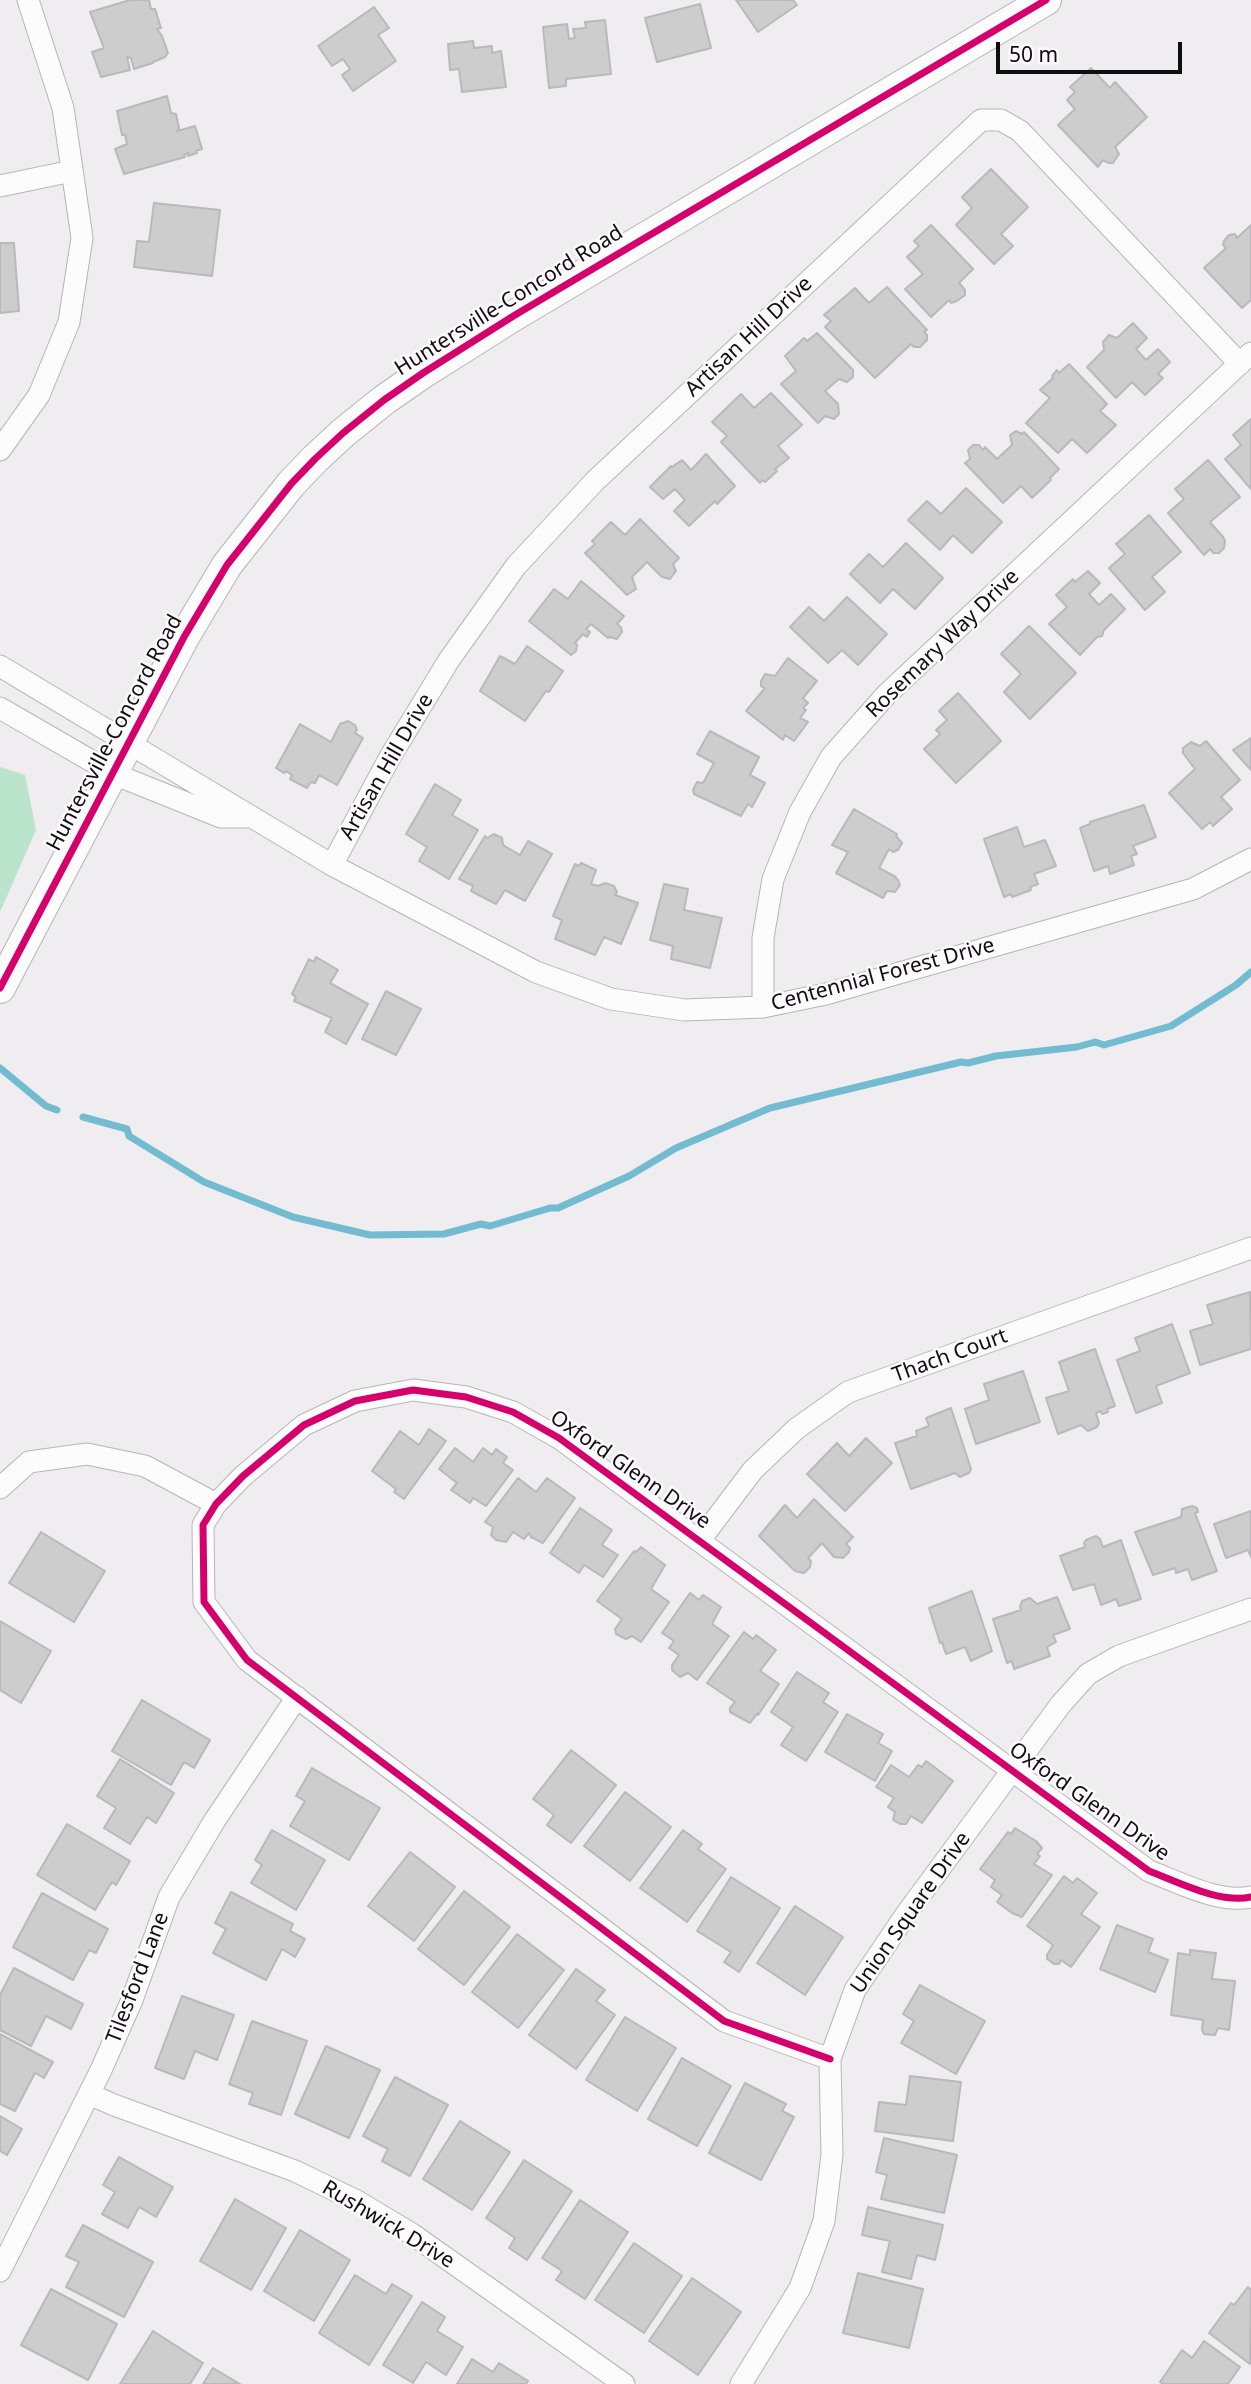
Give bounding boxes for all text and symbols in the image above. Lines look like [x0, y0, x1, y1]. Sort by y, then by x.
scale bar [999, 28, 1184, 72]
text: 50 m [1009, 40, 1058, 68]
street label: Huntersville-Concord Road [390, 220, 628, 382]
street label: Artisan Hill Drive [680, 272, 818, 402]
street label: Rosemary Way Drive [861, 564, 1025, 724]
street label: Huntersville-Concord Road [42, 611, 188, 855]
street label: Artisan Hill Drive [335, 689, 439, 845]
street label: Centennial Forest Drive [769, 933, 997, 1017]
street label: Thach Court [889, 1324, 1011, 1388]
street label: Oxford Glenn Drive [545, 1405, 715, 1535]
street label: Oxford Glenn Drive [1004, 1737, 1174, 1867]
street label: Union Square Drive [846, 1827, 976, 1999]
street label: Tilesford Lane [101, 1909, 175, 2047]
street label: Rushwick Drive [317, 2176, 459, 2274]

